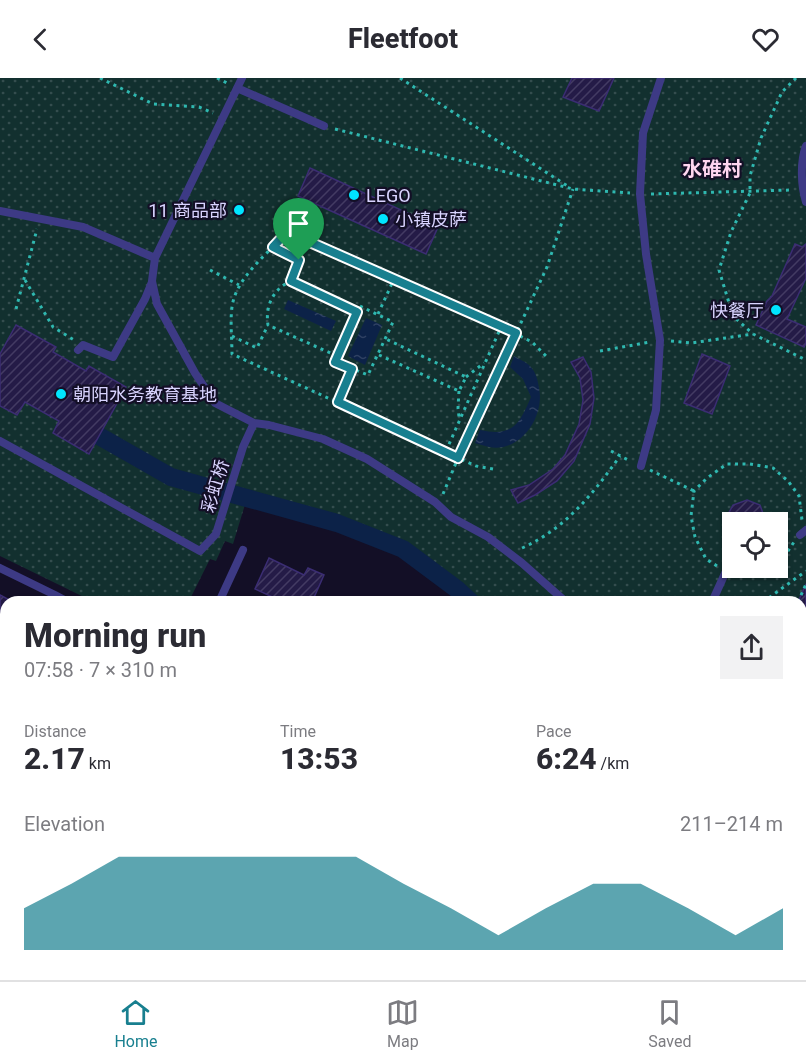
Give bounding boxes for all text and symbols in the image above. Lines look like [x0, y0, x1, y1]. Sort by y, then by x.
icon: back [24, 23, 57, 56]
text: Fleetfoot [348, 23, 458, 55]
icon: heart [749, 23, 782, 56]
district label: 水碓村 [682, 157, 742, 181]
place label: LEGO [366, 185, 411, 206]
marker: LEGO [347, 188, 361, 202]
pin [273, 198, 324, 260]
place label: 11 商品部 [148, 200, 227, 221]
marker: 11 商品部 [232, 203, 246, 217]
icon: arrive [282, 207, 315, 240]
place label: 小镇皮萨 [395, 209, 467, 230]
marker: 小镇皮萨 [376, 212, 390, 226]
place label: 快餐厅 [710, 300, 764, 321]
marker: 快餐厅 [769, 303, 783, 317]
place label: 朝阳水务教育基地 [73, 384, 217, 405]
marker: 朝阳水务教育基地 [54, 387, 68, 401]
street label: 彩虹桥 [197, 457, 233, 515]
map controls [722, 512, 788, 578]
button: locate [722, 512, 788, 578]
text: Morning run [24, 616, 206, 655]
button: share [720, 616, 783, 679]
text: 07:58 · 7 × 310 m [24, 658, 177, 682]
text: Distance [24, 722, 86, 741]
text: Time [280, 722, 316, 741]
text: Pace [536, 722, 572, 741]
text: 2.17 [24, 741, 85, 776]
text: 13:53 [280, 741, 358, 776]
text: 6:24 [536, 741, 597, 776]
text: km [85, 754, 111, 773]
text: /km [597, 754, 629, 773]
text: Elevation [24, 812, 105, 836]
text: 211–214 m [680, 812, 783, 836]
tab: Home [114, 996, 158, 1051]
tab: Map [386, 996, 419, 1051]
tab: Saved [648, 996, 692, 1051]

